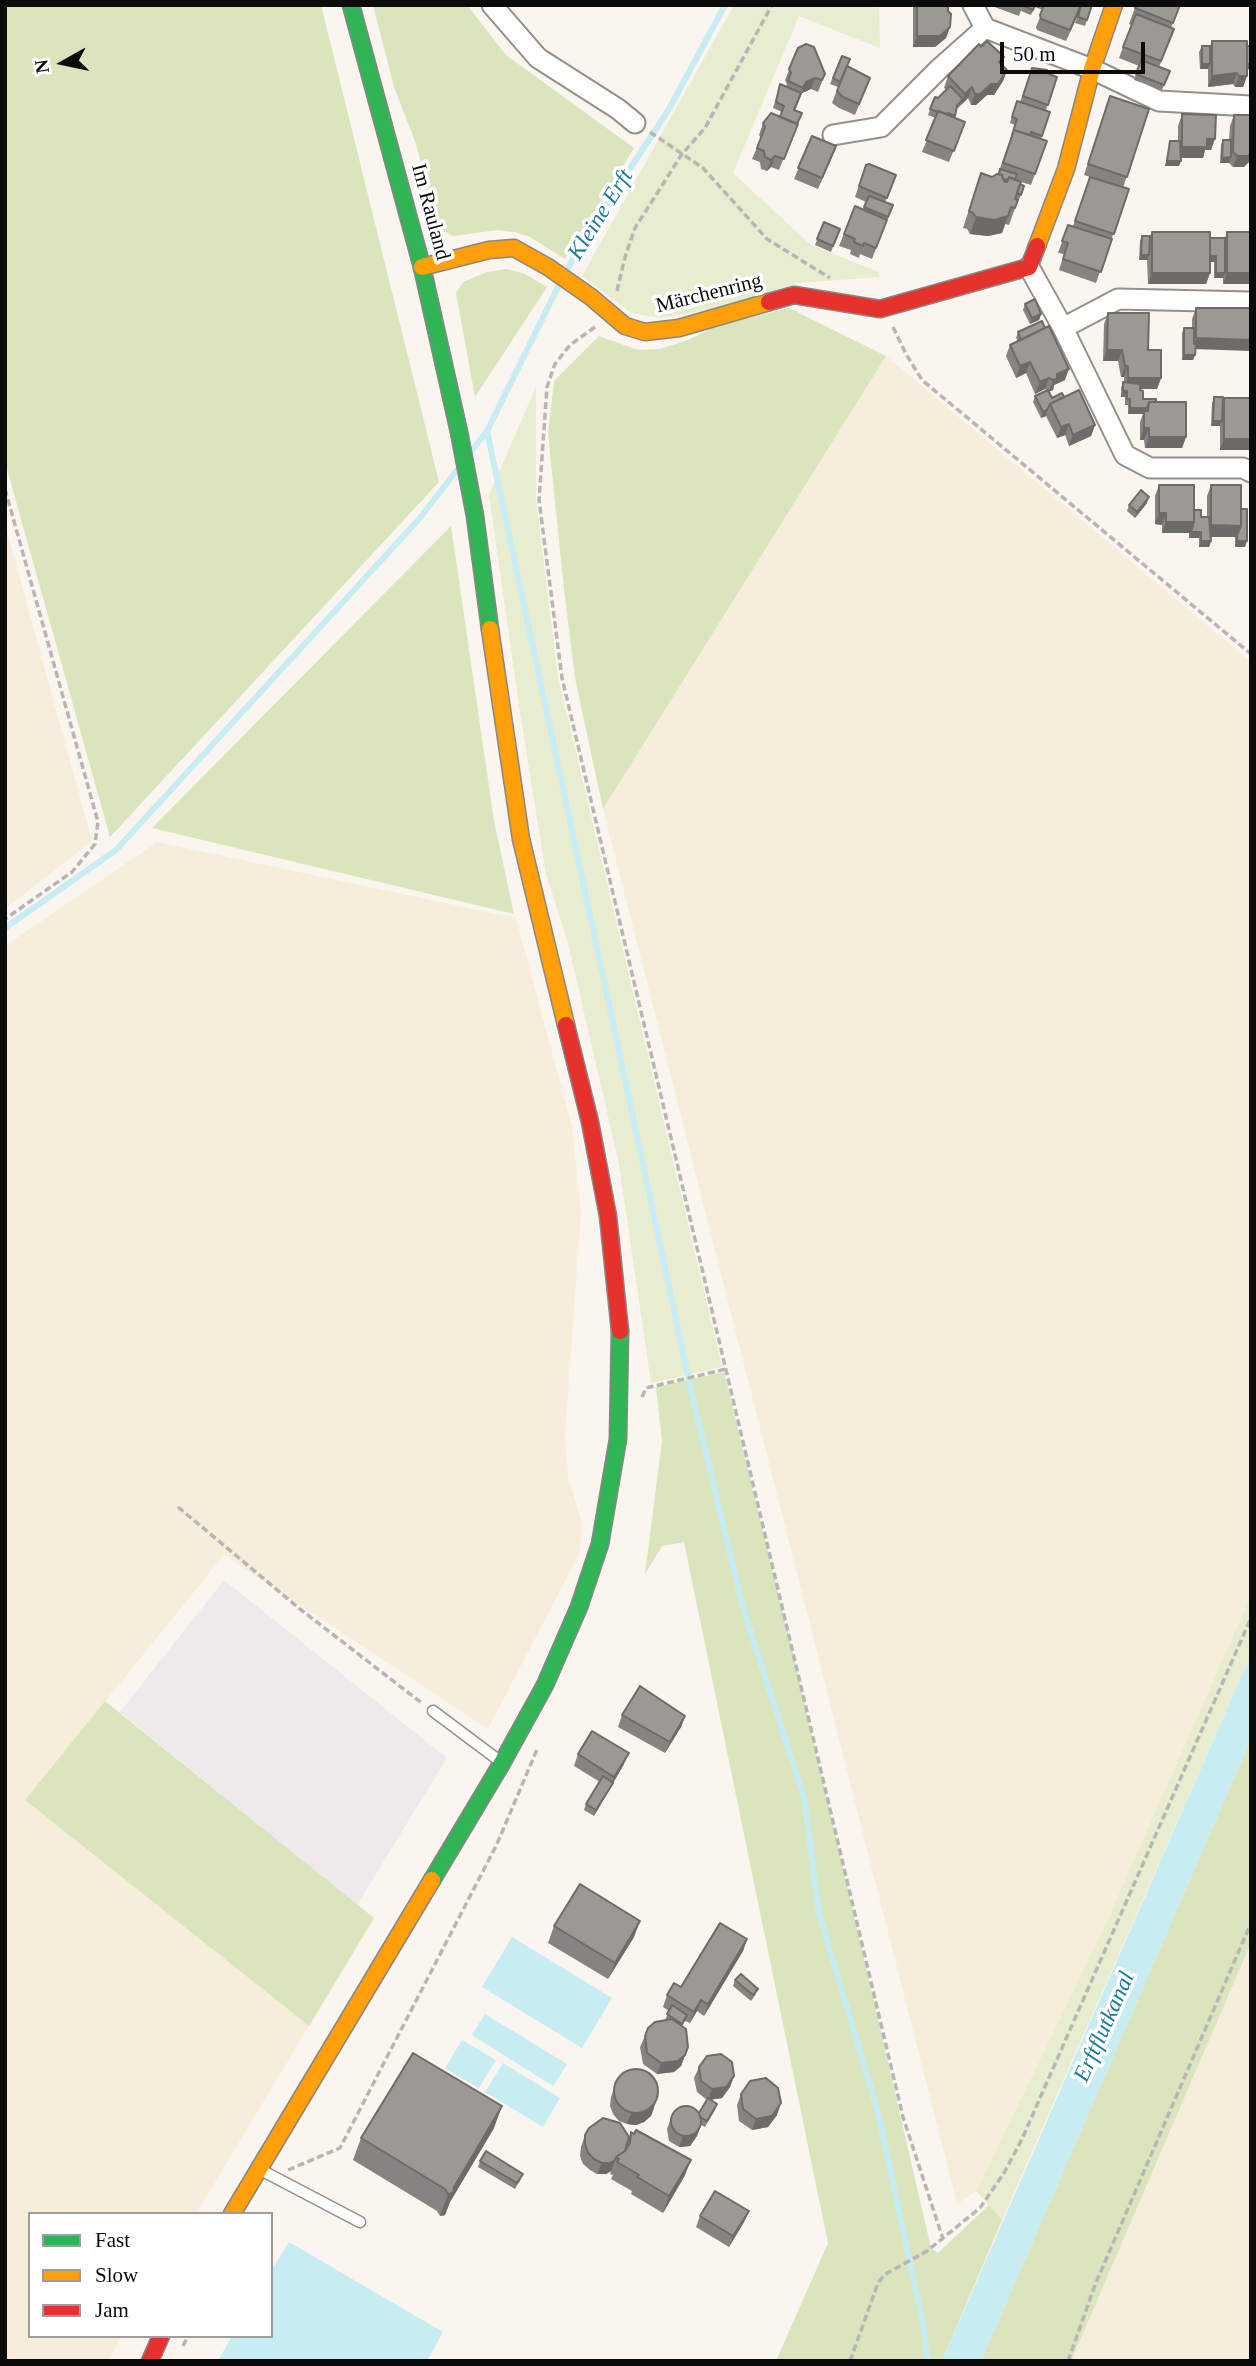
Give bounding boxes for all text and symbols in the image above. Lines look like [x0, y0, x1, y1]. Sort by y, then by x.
north arrow [28, 28, 98, 98]
scale bar [1004, 28, 1149, 72]
text: 50 m [1013, 42, 1056, 66]
text: N [30, 58, 53, 75]
street label: Im Rauland [405, 161, 455, 263]
water label: Kleine Erft [562, 165, 640, 265]
street label: Märchenring [653, 269, 765, 319]
water label: Erftflutkanal [1068, 1968, 1142, 2086]
legend [28, 2212, 273, 2338]
text: Fast [95, 2228, 130, 2252]
text: Slow [95, 2263, 138, 2287]
text: Jam [95, 2298, 129, 2322]

